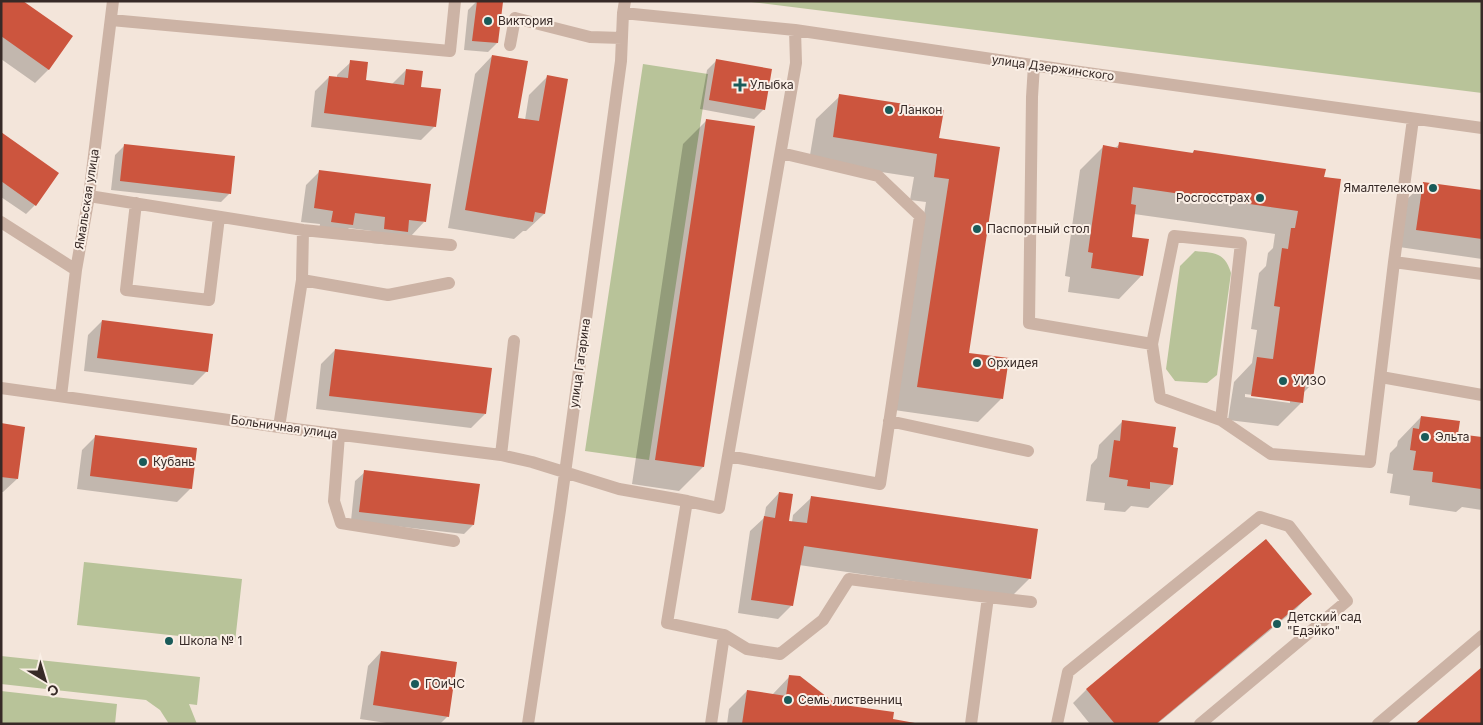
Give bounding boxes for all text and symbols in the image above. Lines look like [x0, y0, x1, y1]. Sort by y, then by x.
place label: Виктория [498, 13, 553, 28]
marker: Виктория [482, 15, 494, 27]
street label: улица Дзержинского [991, 51, 1115, 84]
place label: Улыбка [750, 77, 794, 92]
marker: Улыбка [734, 79, 746, 91]
place label: Ланкон [899, 102, 942, 117]
marker: Ланкон [883, 104, 895, 116]
street label: Ямальская улица [71, 148, 102, 250]
place label: Ямалтелеком [1343, 180, 1423, 195]
marker: Ямалтелеком [1427, 182, 1439, 194]
place label: Росгосстрах [1176, 190, 1250, 205]
marker: Росгосстрах [1254, 192, 1266, 204]
place label: Паспортный стол [987, 221, 1090, 236]
marker: Паспортный стол [971, 223, 983, 235]
street label: улица Гагарина [566, 317, 593, 409]
place label: Орхидея [987, 355, 1038, 370]
marker: Орхидея [971, 357, 983, 369]
place label: УИЗО [1293, 373, 1326, 388]
marker: УИЗО [1277, 375, 1289, 387]
street label: Больничная улица [230, 412, 338, 441]
place label: Эльта [1435, 429, 1469, 444]
marker: Эльта [1419, 431, 1431, 443]
place label: Кубань [153, 454, 195, 469]
marker: Кубань [137, 456, 149, 468]
place label: Детский сад "Едэйко" [1287, 609, 1362, 638]
marker: Детский сад "Едэйко" [1271, 618, 1283, 630]
place label: Школа № 1 [179, 633, 242, 648]
marker: Школа № 1 [163, 635, 175, 647]
north arrow [20, 655, 70, 705]
place label: ГОиЧС [425, 676, 465, 691]
marker: ГОиЧС [409, 678, 421, 690]
text: С [44, 681, 63, 701]
place label: Семь лиственниц [798, 692, 902, 707]
marker: Семь лиственниц [782, 694, 794, 706]

